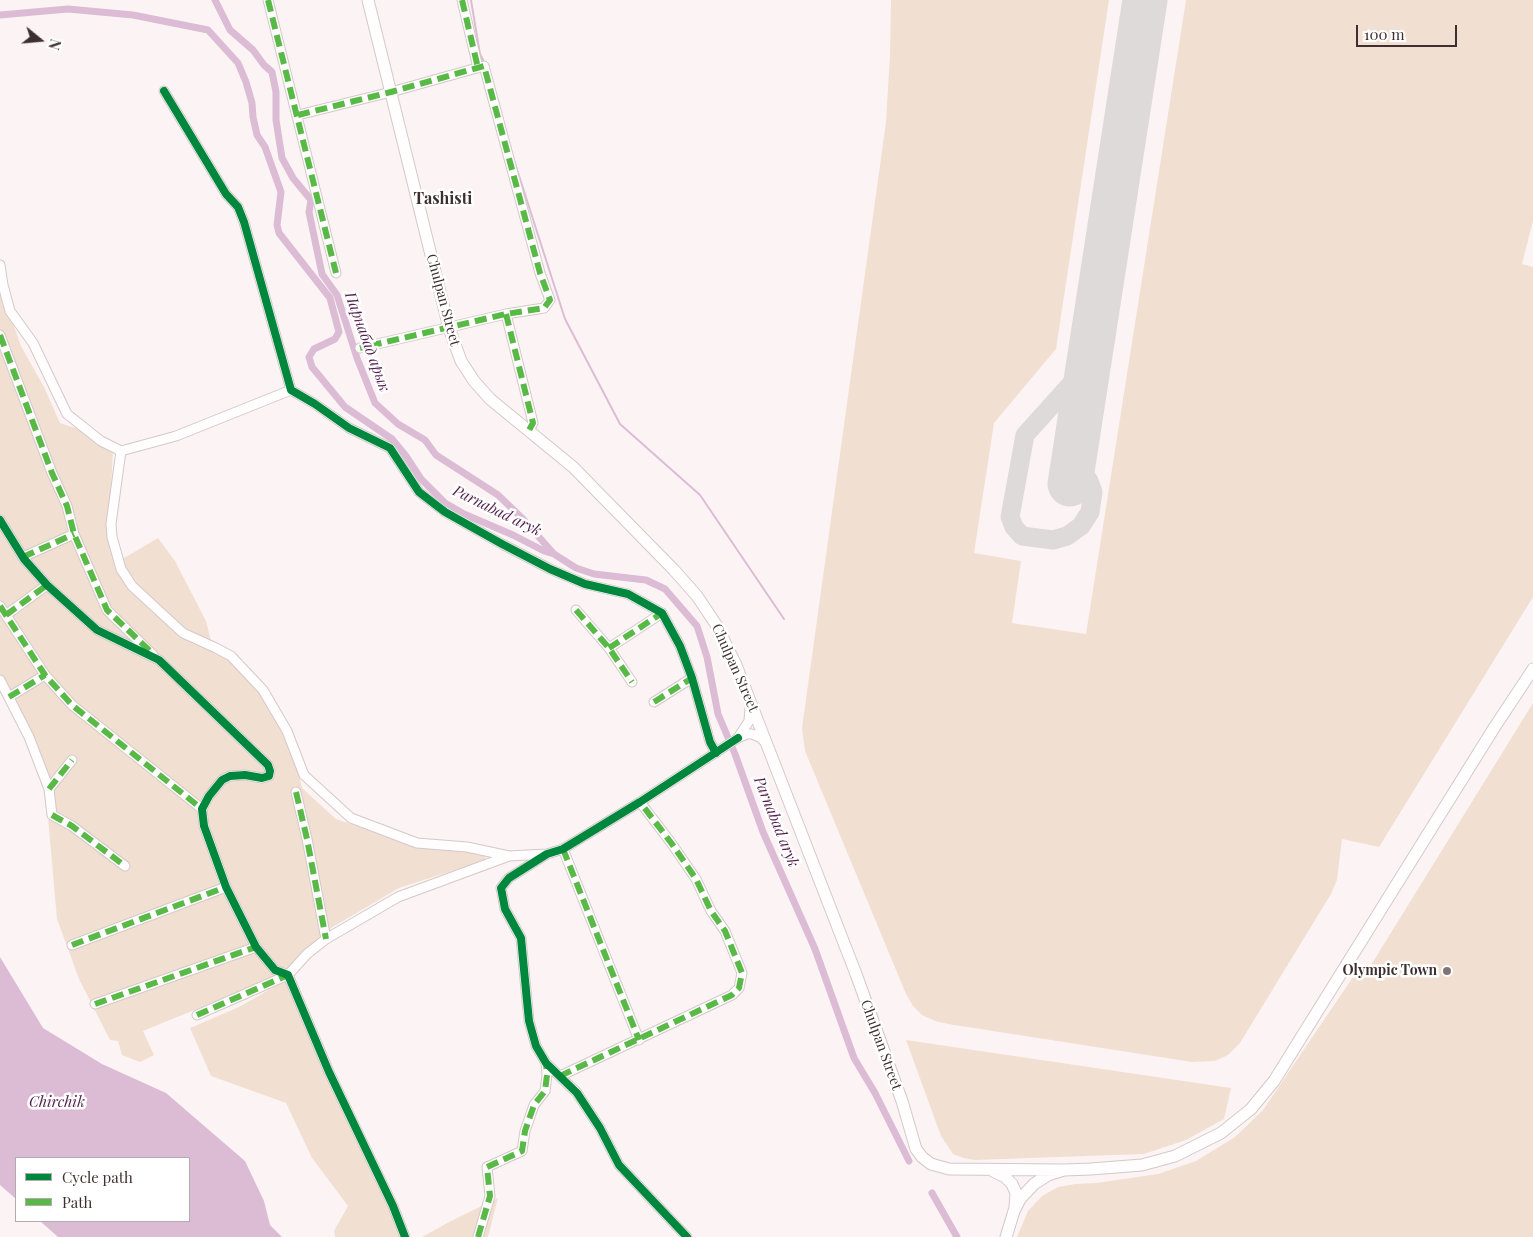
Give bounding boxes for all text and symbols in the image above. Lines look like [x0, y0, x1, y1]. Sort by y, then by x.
north arrow [15, 15, 65, 65]
scale bar [1358, 15, 1459, 47]
text: 100 m [1364, 24, 1405, 44]
text: N [44, 37, 65, 52]
district label: Tashisti [414, 189, 472, 209]
street label: Chulpan Street [423, 252, 463, 348]
water label: Парнабад арык [341, 290, 393, 394]
water label: Parnabad aryk [450, 482, 544, 540]
street label: Chulpan Street [708, 621, 762, 715]
water label: Parnabad aryk [750, 774, 802, 870]
place label: Olympic Town [1343, 963, 1437, 979]
marker: Olympic Town [1441, 965, 1453, 977]
street label: Chulpan Street [857, 998, 905, 1092]
water label: Chirchik [29, 1093, 85, 1111]
legend [15, 1157, 190, 1222]
text: Cycle path [62, 1167, 133, 1187]
text: Path [62, 1192, 92, 1212]

